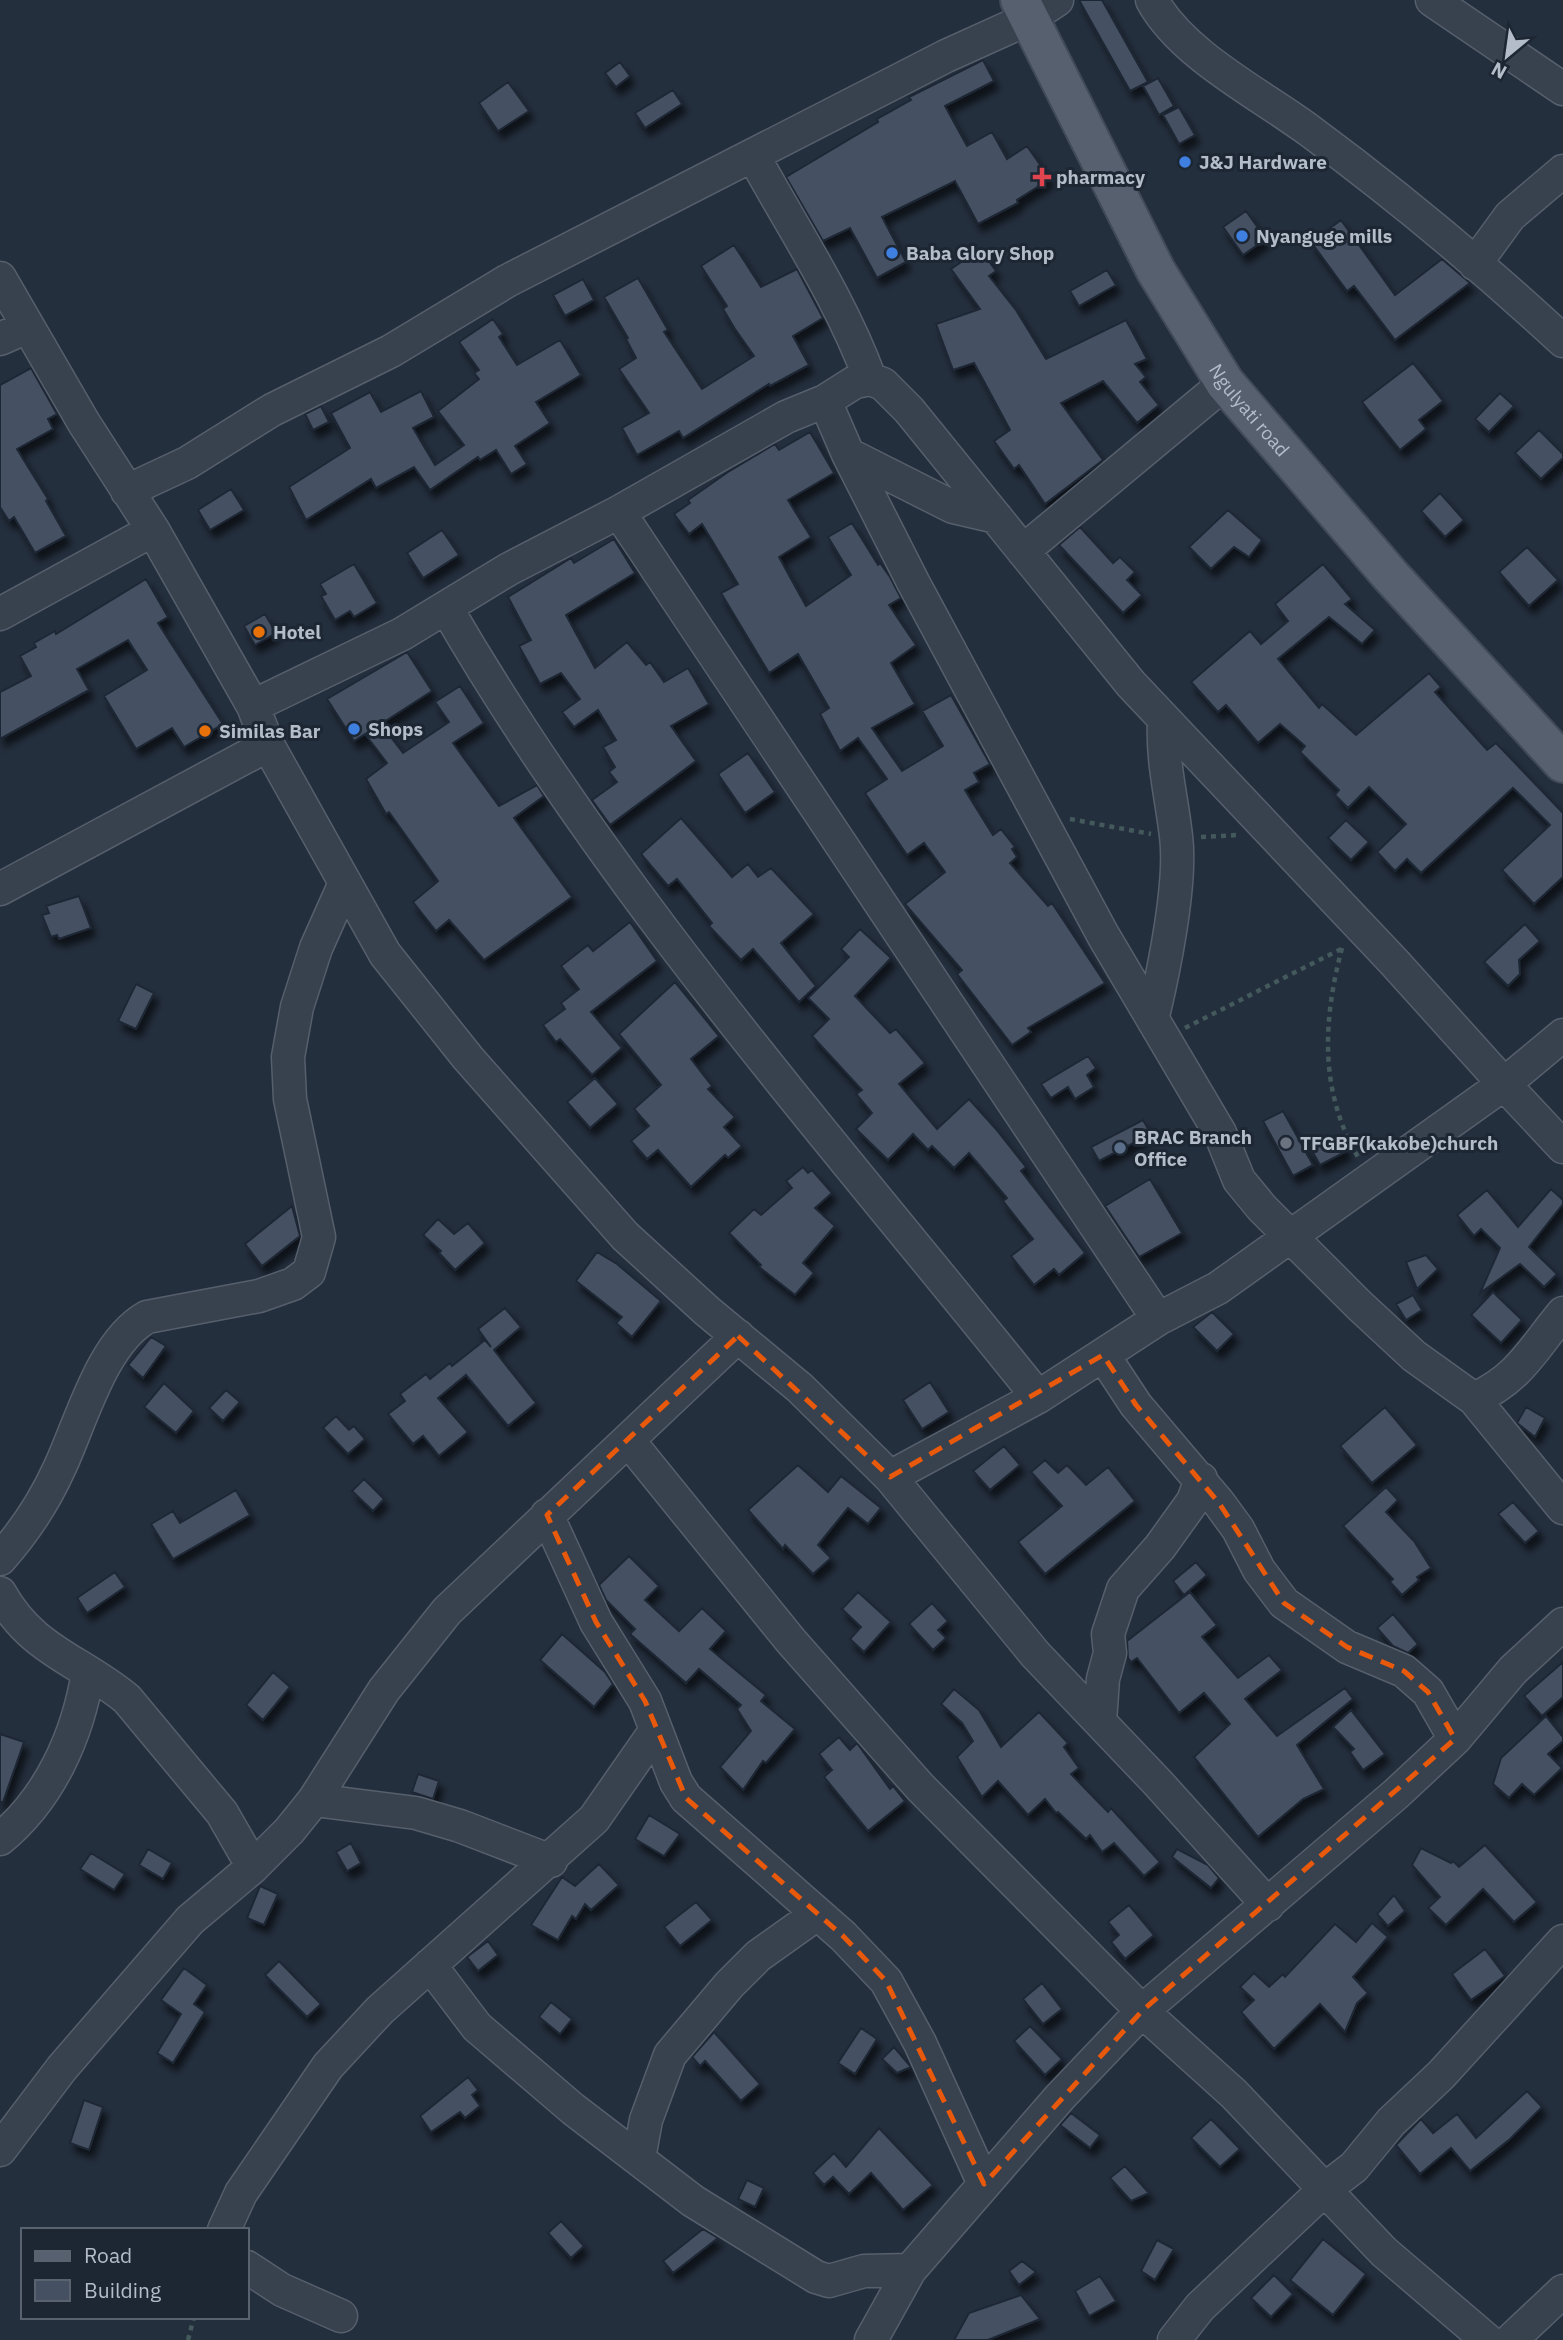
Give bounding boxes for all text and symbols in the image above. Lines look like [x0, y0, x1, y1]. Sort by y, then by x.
north arrow [1472, 21, 1542, 91]
text: N [1487, 57, 1511, 85]
place label: J&J Hardware [1199, 150, 1327, 174]
marker: J&J Hardware [1177, 154, 1193, 170]
place label: pharmacy [1056, 165, 1146, 189]
marker: pharmacy [1034, 169, 1050, 185]
place label: Nyanguge mills [1256, 224, 1392, 248]
marker: Nyanguge mills [1234, 228, 1250, 244]
place label: Baba Glory Shop [906, 241, 1054, 265]
marker: Baba Glory Shop [884, 245, 900, 261]
street label: Ngulyati road [1204, 359, 1295, 461]
place label: Hotel [273, 620, 321, 644]
marker: Hotel [251, 624, 267, 640]
place label: Shops [368, 717, 423, 741]
place label: Similas Bar [219, 719, 321, 743]
marker: Shops [346, 721, 362, 737]
marker: Similas Bar [197, 723, 213, 739]
place label: BRAC Branch Office [1134, 1125, 1252, 1171]
place label: TFGBF(kakobe)church [1300, 1131, 1498, 1155]
marker: TFGBF(kakobe)church [1278, 1135, 1294, 1151]
marker: BRAC Branch Office [1112, 1140, 1128, 1156]
legend [21, 2228, 248, 2319]
text: Road [84, 2241, 132, 2269]
text: Building [84, 2276, 161, 2304]

